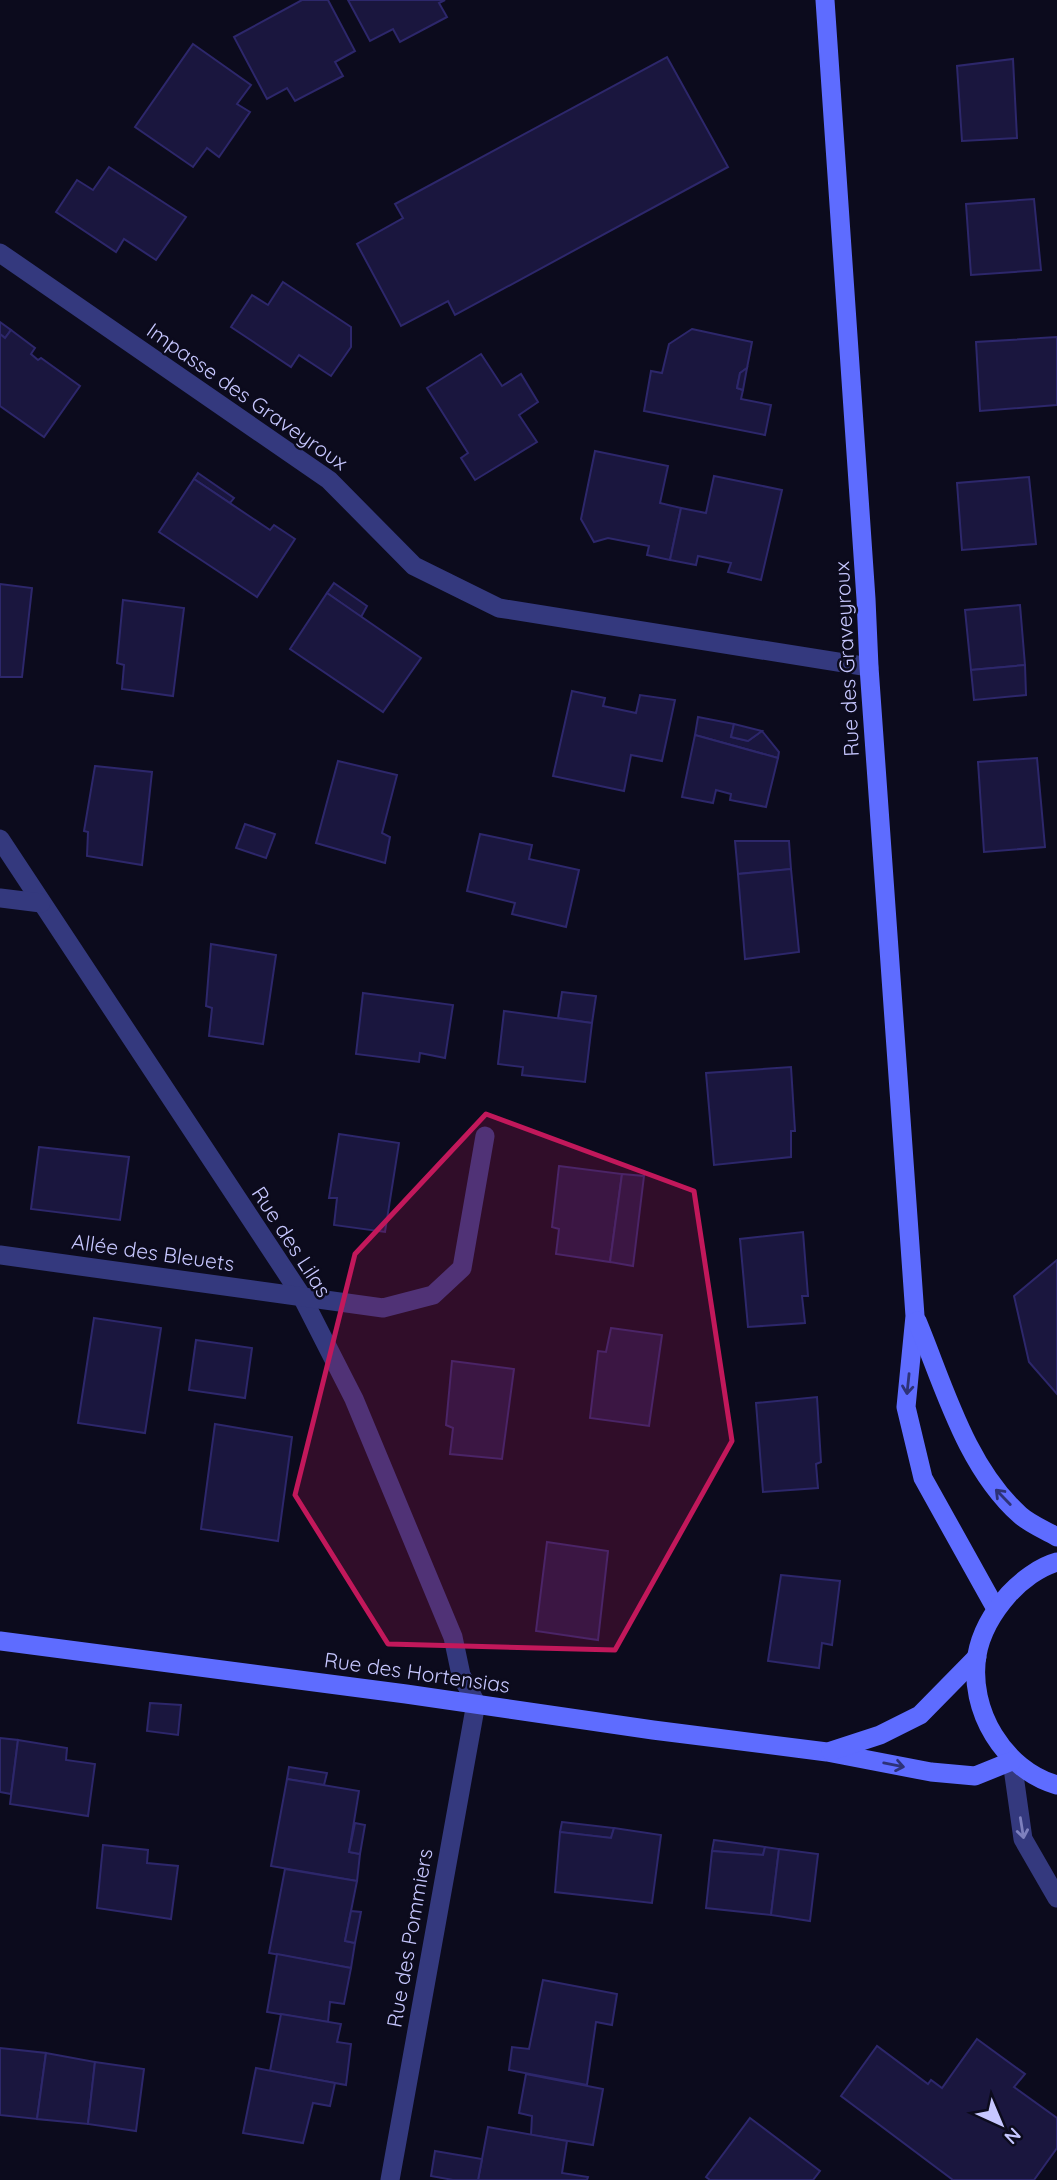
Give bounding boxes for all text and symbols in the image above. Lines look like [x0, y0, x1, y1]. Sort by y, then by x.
street label: Impasse des Graveyroux [142, 317, 353, 475]
street label: Rue des Graveyroux [828, 561, 864, 757]
street label: Rue des Lilas [246, 1181, 337, 1302]
street label: Allée des Bleuets [70, 1228, 236, 1276]
one-way arrow [902, 1372, 915, 1395]
one-way arrow [994, 1489, 1011, 1506]
street label: Rue des Hortensias [323, 1646, 512, 1698]
one-way arrow [882, 1758, 905, 1772]
one-way arrow [1016, 1816, 1029, 1839]
street label: Rue des Pommiers [380, 1846, 438, 2029]
north arrow [966, 2089, 1036, 2159]
text: N [999, 2123, 1026, 2150]

